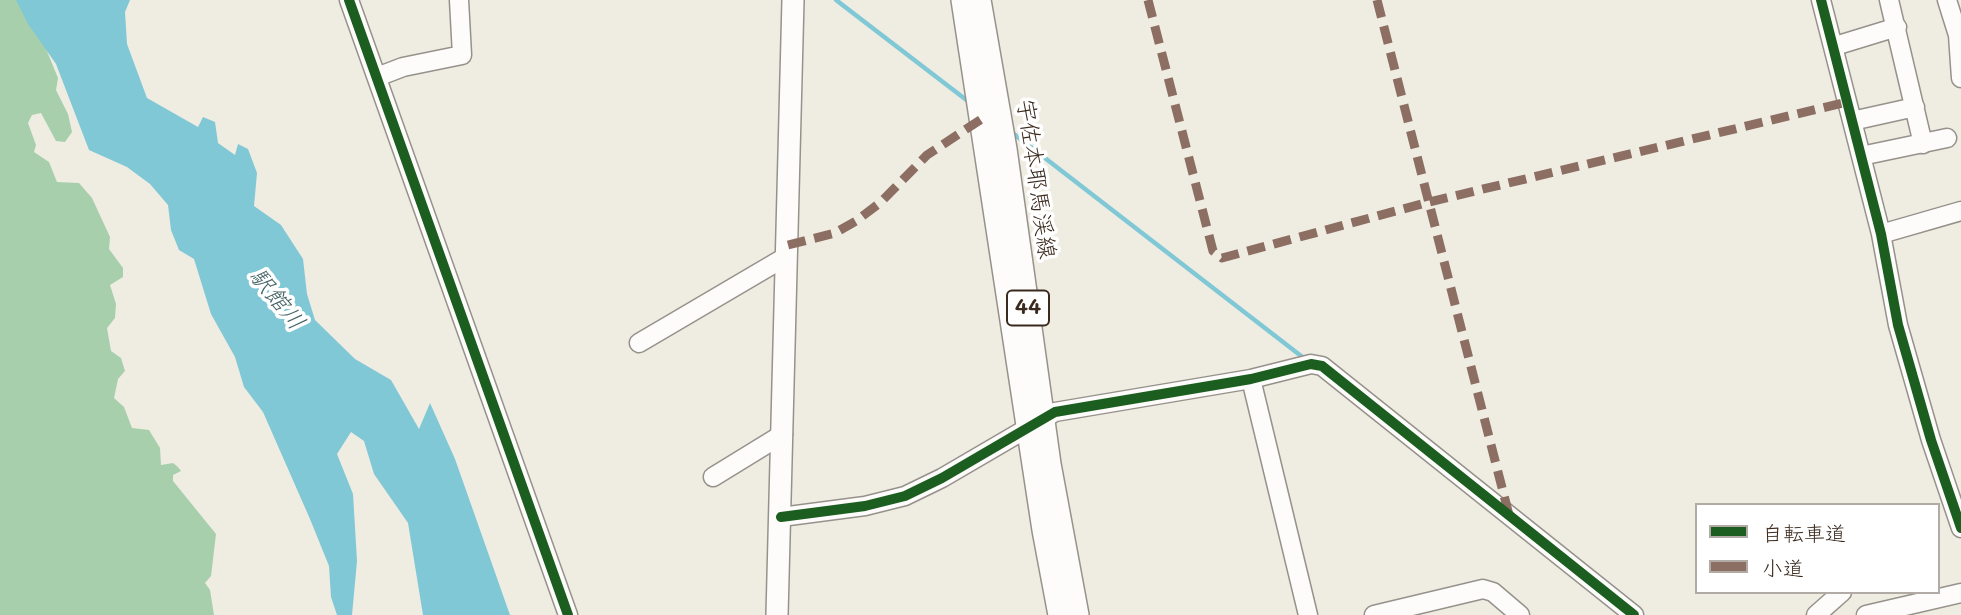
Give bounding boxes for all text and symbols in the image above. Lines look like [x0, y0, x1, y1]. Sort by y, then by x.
street label: 宇佐本耶馬渓線 [1011, 97, 1061, 261]
water label: 駅館川 [243, 262, 311, 336]
road number: 44 [1007, 290, 1049, 326]
legend [1695, 503, 1940, 594]
text: 自転車道 [1762, 519, 1846, 546]
text: 小道 [1762, 554, 1804, 581]

